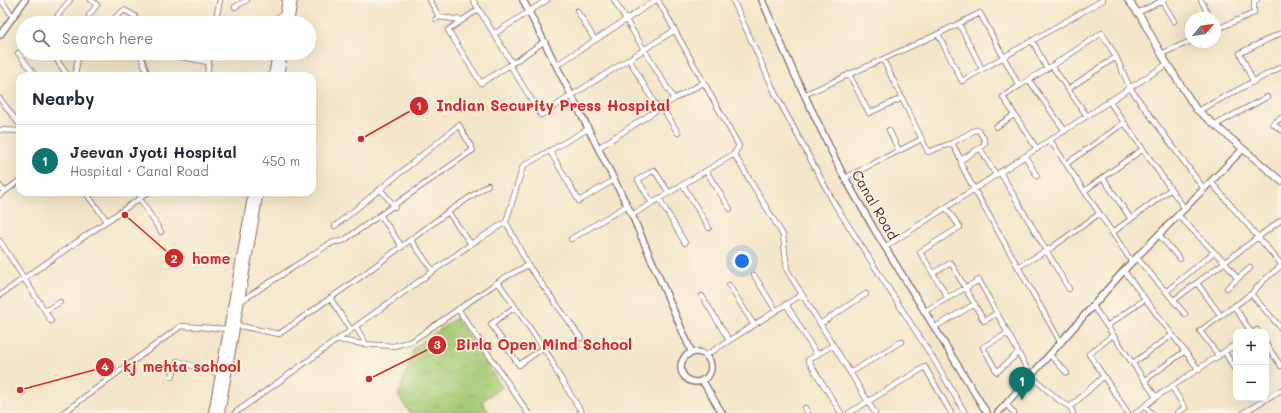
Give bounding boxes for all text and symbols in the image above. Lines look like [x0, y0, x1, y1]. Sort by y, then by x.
north arrow [1185, 12, 1221, 48]
search box [16, 16, 316, 60]
icon: search [30, 27, 52, 49]
text: Search here [62, 28, 153, 48]
text: Nearby [32, 87, 94, 109]
callout: Indian Security Press Hospital [409, 92, 678, 119]
text: Indian Security Press Hospital [436, 95, 670, 115]
text: 1 [416, 97, 422, 113]
text: Jeevan Jyoti Hospital [70, 142, 237, 162]
text: 1 [42, 152, 48, 169]
text: 450 m [262, 152, 300, 169]
text: Hospital · Canal Road [70, 162, 209, 179]
street label: Canal Road [848, 166, 903, 243]
callout: home [164, 245, 239, 272]
text: home [192, 248, 230, 268]
text: 2 [171, 250, 178, 266]
your location [732, 251, 752, 271]
map controls [1233, 329, 1269, 401]
button: + [1233, 329, 1269, 365]
callout: Birla Open Mind School [427, 331, 640, 358]
text: Birla Open Mind School [456, 334, 632, 354]
text: 3 [433, 336, 441, 352]
callout: kj mehta school [95, 353, 248, 380]
text: kj mehta school [123, 356, 241, 376]
text: 4 [101, 358, 109, 374]
button: − [1233, 365, 1269, 401]
pin: 1 [1009, 367, 1035, 400]

